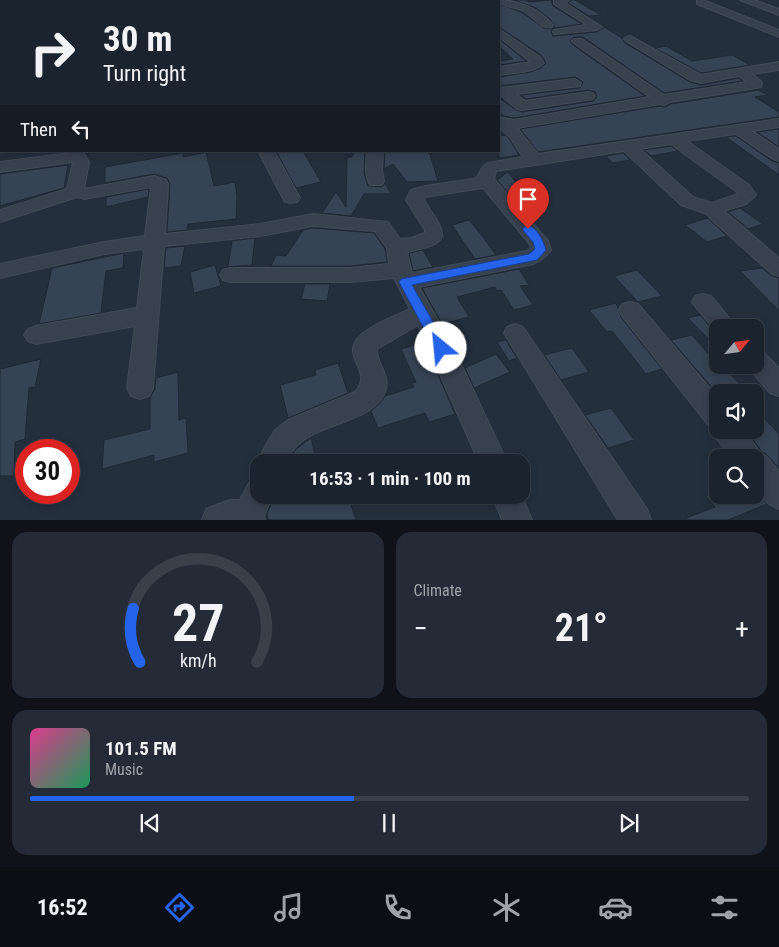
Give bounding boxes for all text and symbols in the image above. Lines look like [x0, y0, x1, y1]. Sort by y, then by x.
text: 30 m [103, 19, 172, 60]
icon: right [20, 20, 85, 85]
text: Turn right [103, 61, 186, 86]
icon: left [67, 115, 95, 143]
text: Then [20, 118, 57, 141]
pin [507, 178, 549, 229]
icon: arrive [514, 185, 542, 213]
north arrow [709, 319, 764, 374]
map controls [709, 319, 764, 504]
position arrow [414, 321, 466, 373]
button: sound [709, 384, 764, 439]
speed limit sign: 30 [15, 439, 80, 504]
button: search [709, 449, 764, 504]
text: 16:53 · 1 min · 100 m [309, 467, 471, 490]
text: Climate [414, 581, 462, 600]
text: 27 [171, 593, 224, 654]
text: 21° [555, 606, 608, 650]
text: − [414, 612, 428, 645]
text: + [735, 612, 749, 645]
text: km/h [179, 650, 216, 671]
text: 101.5 FM [105, 737, 177, 760]
text: Music [105, 760, 143, 779]
icon: previous [136, 809, 164, 837]
icon: pause [375, 809, 403, 837]
icon: next [615, 809, 643, 837]
icon: directions [162, 890, 197, 925]
icon: music [271, 890, 306, 925]
icon: phone [380, 890, 415, 925]
icon: climate [489, 890, 524, 925]
icon: car [598, 890, 633, 925]
icon: filters [707, 890, 742, 925]
text: 16:52 [37, 895, 88, 920]

